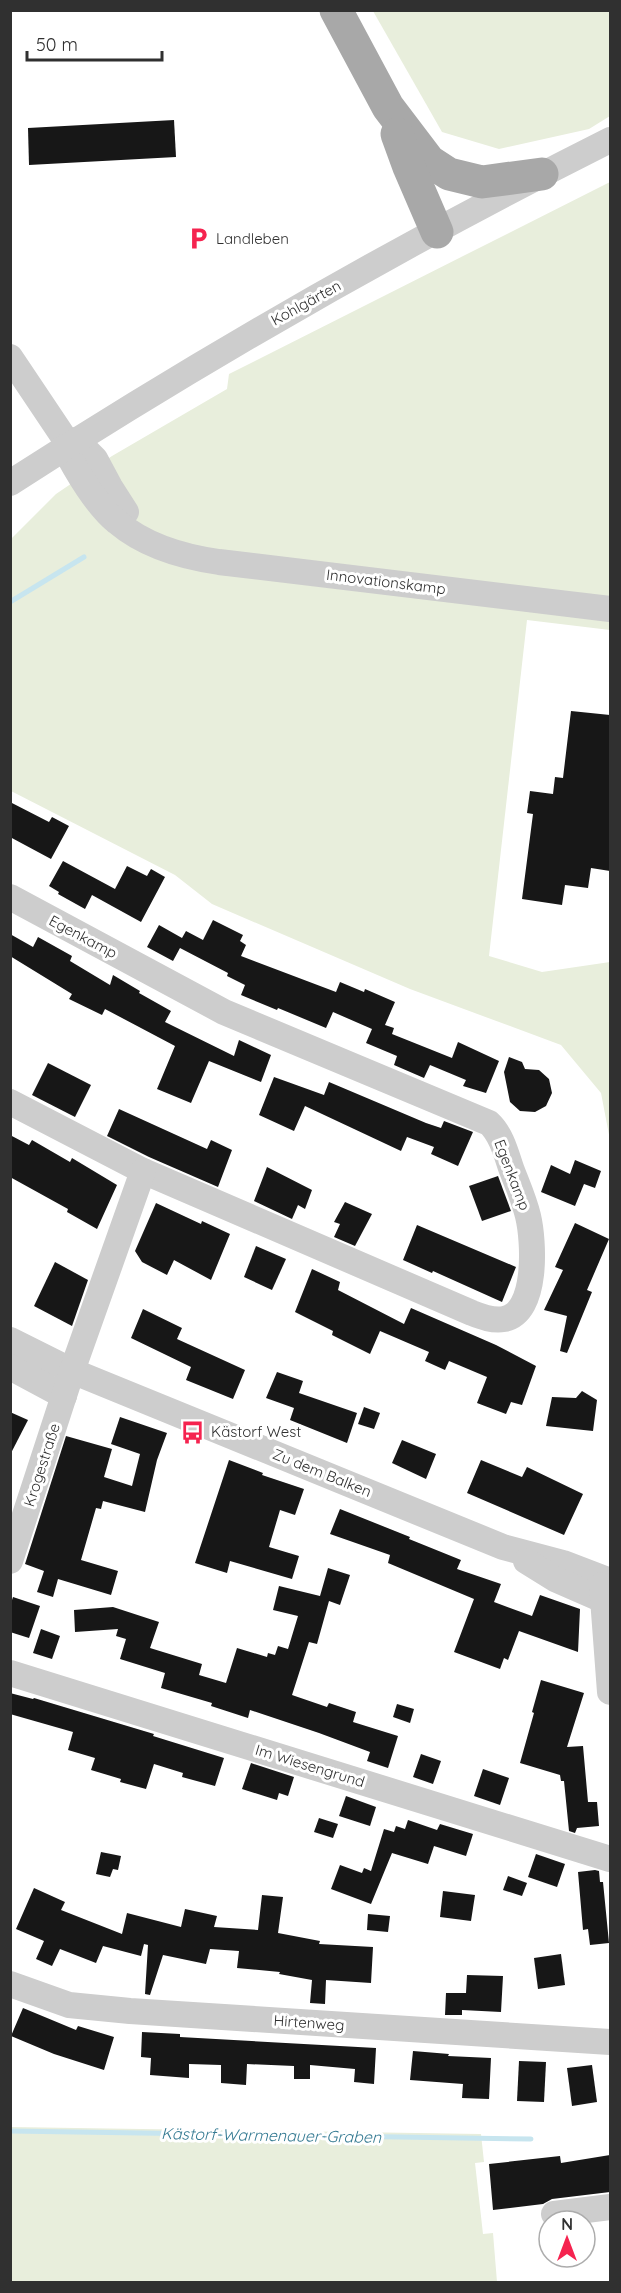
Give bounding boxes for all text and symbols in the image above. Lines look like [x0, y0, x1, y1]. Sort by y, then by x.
scale bar [27, 24, 162, 62]
text: 50 m [36, 33, 78, 56]
parking icon: Landleben [185, 226, 211, 252]
place label: Landleben [216, 229, 289, 248]
street label: Kohlgärten [267, 276, 344, 330]
street label: Innovationskamp [325, 565, 447, 598]
street label: Egenkamp [46, 911, 121, 962]
street label: Egenkamp [490, 1137, 535, 1213]
bus stop icon: Kästorf West [180, 1419, 206, 1445]
street label: Krogestraße [19, 1421, 64, 1509]
place label: Kästorf West [211, 1422, 301, 1441]
street label: Zu dem Balken [270, 1444, 374, 1501]
street label: Im Wiesengrund [253, 1740, 367, 1791]
street label: Hirtenweg [273, 2011, 345, 2034]
water label: Kästorf-Warmenauer-Graben [161, 2123, 382, 2147]
north arrow [537, 2209, 597, 2269]
text: N [561, 2214, 573, 2234]

